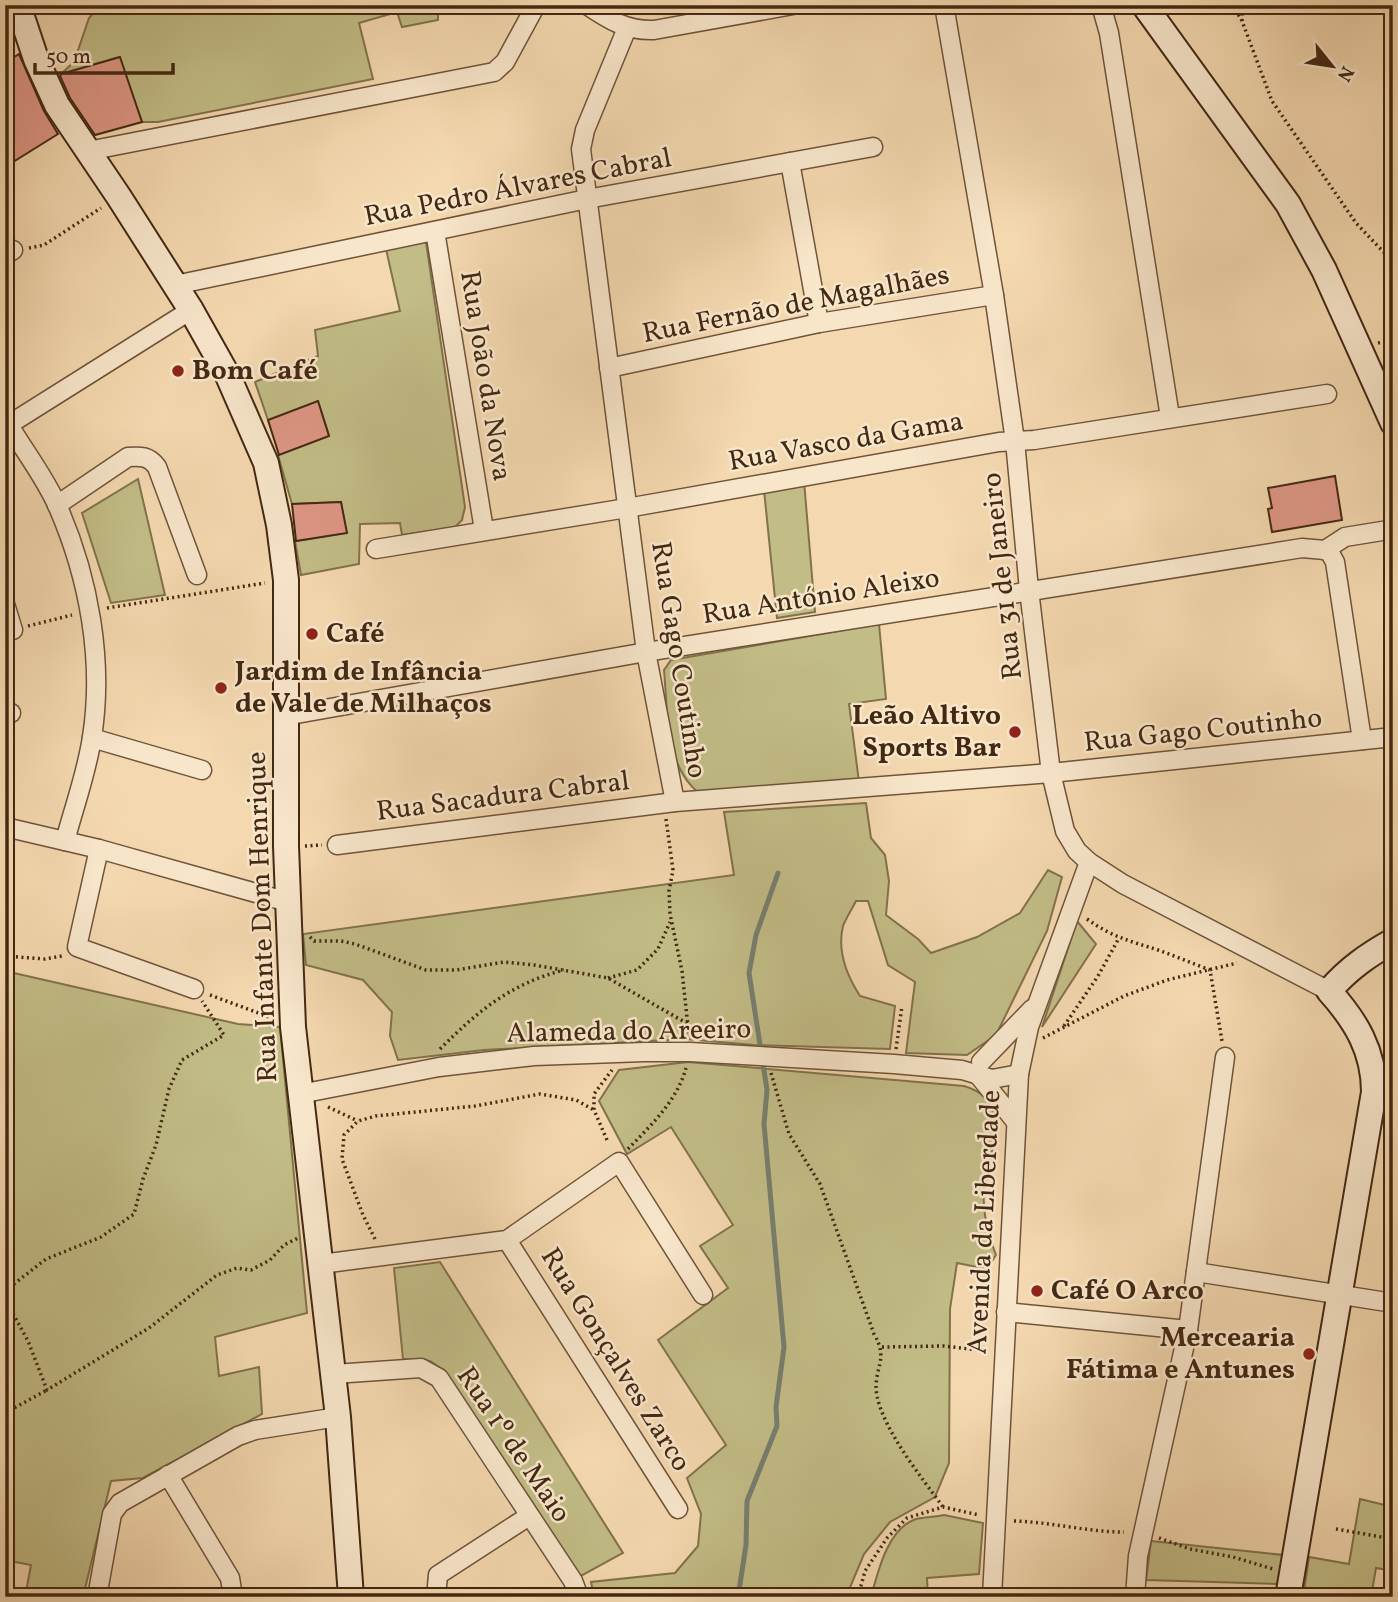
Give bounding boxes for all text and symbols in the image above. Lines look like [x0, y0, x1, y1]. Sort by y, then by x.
scale bar [35, 32, 173, 76]
north arrow [1296, 32, 1366, 102]
text: 50 m [46, 43, 91, 72]
text: N [1330, 61, 1360, 86]
street label: Rua Pedro Álvares Cabral [361, 139, 675, 237]
street label: Rua Fernão de Magalhães [639, 256, 953, 354]
street label: Rua João da Nova [449, 268, 521, 484]
place label: Bom Café [192, 352, 318, 391]
marker: Bom Café [170, 363, 186, 379]
street label: Rua Vasco da Gama [726, 402, 966, 482]
street label: Rua 31 de Janeiro [973, 470, 1033, 682]
street label: Rua Gago Coutinho [640, 539, 716, 781]
street label: Rua António Aleixo [700, 559, 942, 635]
place label: Café [326, 615, 385, 654]
marker: Café [304, 626, 320, 642]
place label: Jardim de Infância de Vale de Milhaços [234, 653, 492, 724]
marker: Jardim de Infância de Vale de Milhaços [213, 680, 229, 696]
place label: Leão Altivo Sports Bar [852, 697, 1001, 768]
street label: Rua Gago Coutinho [1082, 699, 1324, 763]
marker: Leão Altivo Sports Bar [1007, 724, 1023, 740]
street label: Rua Infante Dom Henrique [238, 751, 288, 1083]
street label: Rua Sacadura Cabral [374, 762, 632, 832]
street label: Alameda do Areeiro [506, 1010, 752, 1054]
street label: Avenida da Liberdade [959, 1089, 1011, 1355]
street label: Rua Gonçalves Zarco [530, 1240, 700, 1480]
place label: Café O Arco [1051, 1272, 1204, 1311]
marker: Café O Arco [1029, 1283, 1045, 1299]
place label: Mercearia Fátima e Antunes [1066, 1319, 1295, 1390]
marker: Mercearia Fátima e Antunes [1301, 1346, 1317, 1362]
street label: Rua 1º de Maio [446, 1359, 580, 1531]

